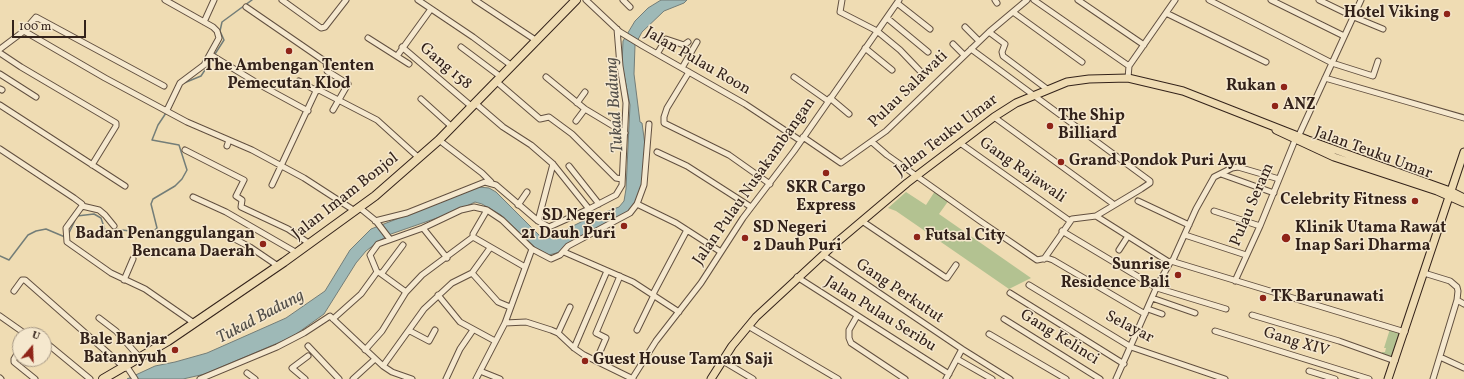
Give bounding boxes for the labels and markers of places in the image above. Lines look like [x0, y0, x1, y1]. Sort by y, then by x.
place label: Hotel Viking [1344, 4, 1439, 24]
marker: Hotel Viking [1442, 9, 1452, 19]
marker: The Ambengan Tenten Pemecutan Klod [284, 46, 294, 56]
place label: The Ambengan Tenten Pemecutan Klod [204, 57, 374, 95]
place label: Rukan [1226, 77, 1276, 97]
marker: Rukan [1279, 82, 1289, 92]
place label: ANZ [1283, 96, 1316, 116]
marker: ANZ [1270, 101, 1280, 111]
place label: The Ship Billiard [1058, 107, 1125, 145]
marker: The Ship Billiard [1045, 121, 1055, 131]
place label: Grand Pondok Puri Ayu [1069, 152, 1246, 172]
marker: Grand Pondok Puri Ayu [1056, 157, 1066, 167]
marker: SKR Cargo Express [821, 168, 831, 178]
place label: SKR Cargo Express [786, 179, 866, 217]
place label: Celebrity Fitness [1280, 191, 1407, 211]
marker: Celebrity Fitness [1410, 196, 1420, 206]
place label: SD Negeri 21 Dauh Puri [521, 207, 616, 245]
place label: SD Negeri 2 Dauh Puri [753, 219, 842, 257]
place label: Klinik Utama Rawat Inap Sari Dharma [1295, 219, 1446, 257]
marker: SD Negeri 21 Dauh Puri [619, 221, 629, 231]
place label: Badan Penanggulangan Bencana Daerah [75, 225, 255, 263]
place label: Futsal City [925, 227, 1005, 247]
marker: Futsal City [912, 232, 922, 242]
marker: Klinik Utama Rawat Inap Sari Dharma [1280, 232, 1292, 244]
marker: SD Negeri 2 Dauh Puri [740, 233, 750, 243]
marker: Badan Penanggulangan Bencana Daerah [258, 239, 268, 249]
place label: Sunrise Residence Bali [1061, 256, 1170, 294]
marker: Sunrise Residence Bali [1173, 270, 1183, 280]
place label: TK Barunawati [1271, 288, 1384, 308]
marker: TK Barunawati [1258, 293, 1268, 303]
place label: Bale Banjar Batannyuh [79, 331, 167, 369]
marker: Bale Banjar Batannyuh [170, 345, 180, 355]
place label: Guest House Taman Saji [593, 351, 773, 371]
marker: Guest House Taman Saji [580, 356, 590, 366]

